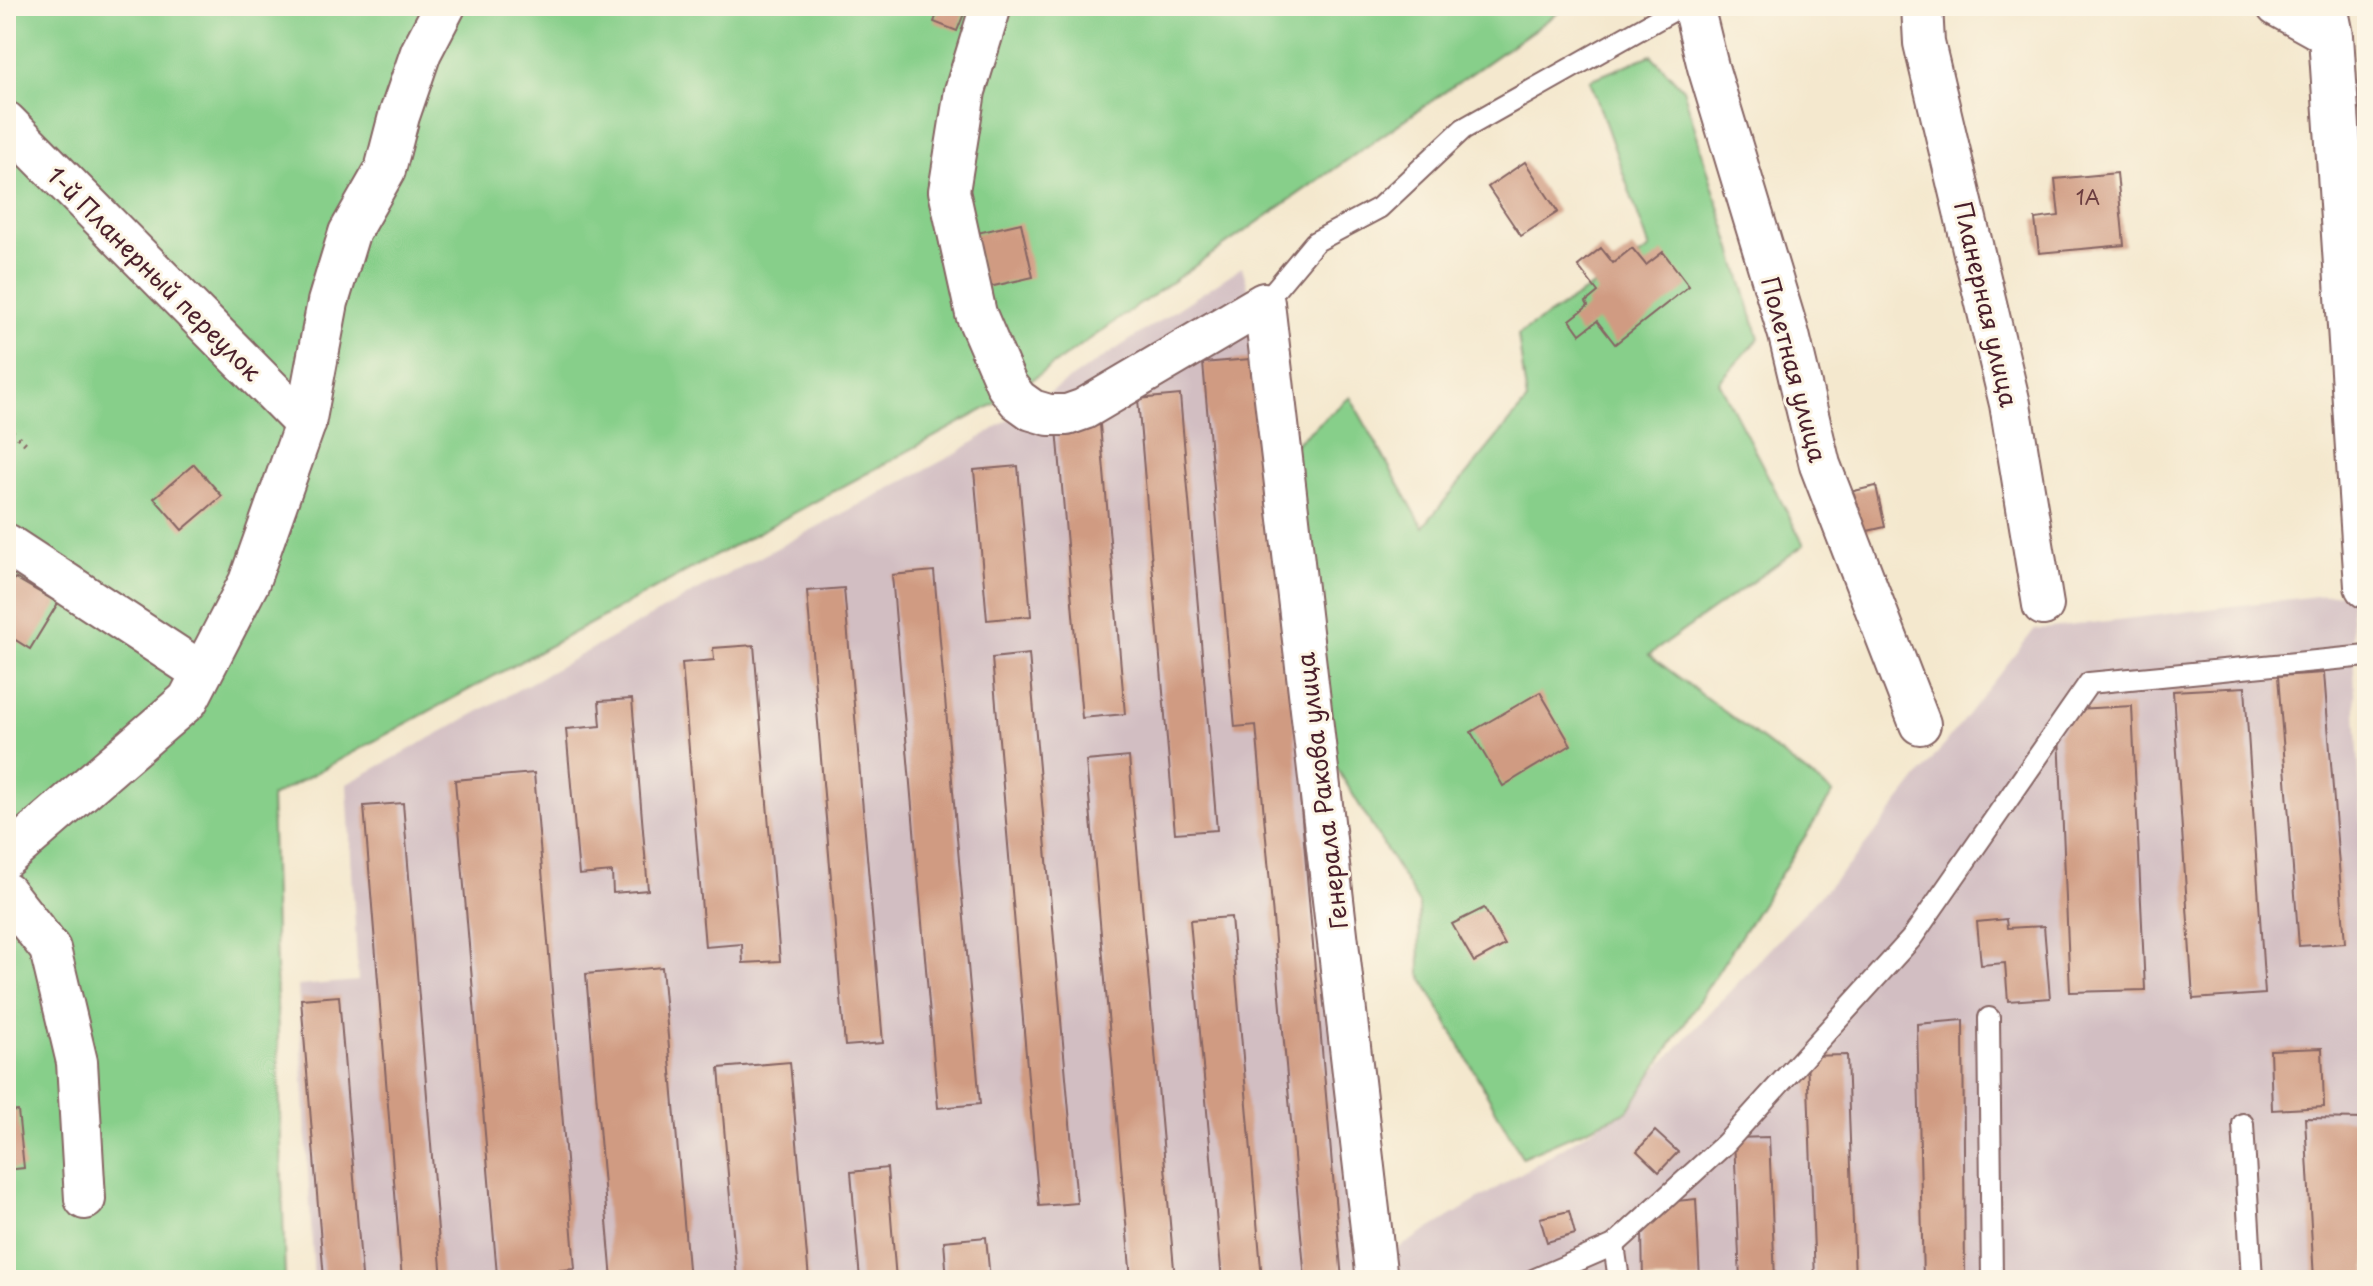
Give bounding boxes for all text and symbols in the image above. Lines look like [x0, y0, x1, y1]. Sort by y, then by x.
street label: 1-й Планерный переулок [40, 158, 271, 389]
house number: 1А [2076, 182, 2100, 212]
street label: Планерная улица [1946, 198, 2028, 410]
street label: Полетная улица [1753, 272, 1837, 466]
street label: Генерала Ракова улица [1286, 651, 1356, 931]

